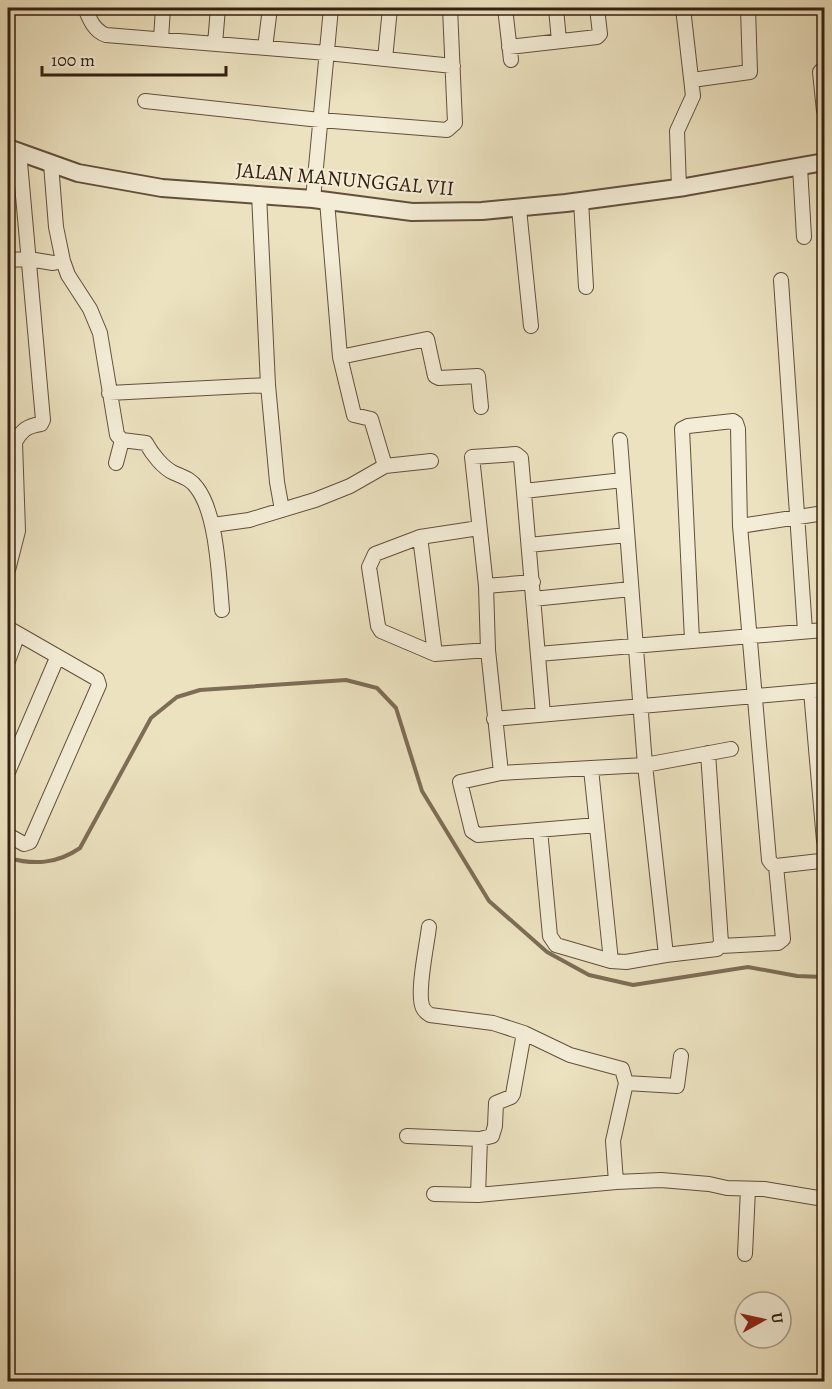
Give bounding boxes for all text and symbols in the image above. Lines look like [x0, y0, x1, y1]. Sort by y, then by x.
scale bar [42, 39, 226, 77]
text: 100 m [51, 48, 95, 72]
street label: JALAN MANUNGGAL VII [235, 156, 455, 202]
north arrow [733, 1290, 793, 1350]
text: U [765, 1311, 789, 1325]

